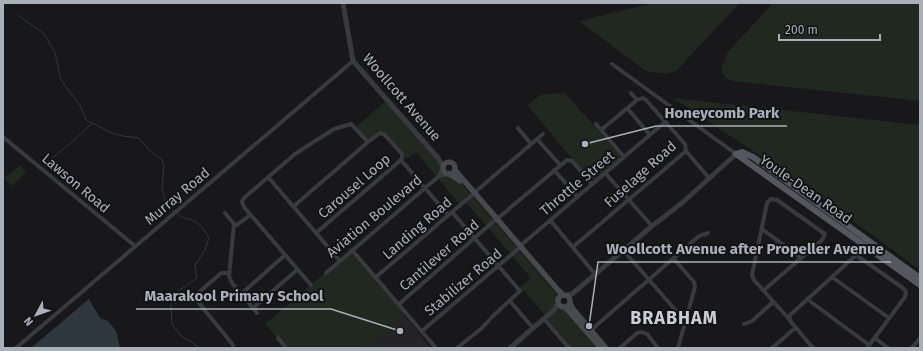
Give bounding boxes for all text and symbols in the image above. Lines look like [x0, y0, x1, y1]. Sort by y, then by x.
scale bar [779, 16, 880, 42]
text: 200 m [785, 23, 818, 37]
street label: Woollcott Avenue [359, 50, 444, 145]
callout: Honeycomb Park [656, 99, 787, 126]
text: Honeycomb Park [665, 104, 780, 122]
street label: Fuselage Road [601, 138, 680, 211]
street label: Throttle Street [537, 147, 619, 219]
street label: Lawson Road [38, 150, 113, 217]
street label: Carousel Loop [315, 150, 394, 222]
street label: Youle-Dean Road [756, 151, 855, 228]
street label: Murray Road [141, 164, 213, 228]
street label: Aviation Boulevard [323, 171, 426, 261]
street label: Landing Road [379, 194, 456, 263]
street label: Cantilever Road [396, 216, 483, 295]
callout: Woollcott Avenue after Propeller Avenue [598, 235, 891, 262]
text: Woollcott Avenue after Propeller Avenue [606, 240, 884, 258]
street label: Stabilizer Road [421, 245, 505, 320]
callout: Maarakool Primary School [136, 282, 331, 309]
text: Maarakool Primary School [144, 287, 324, 305]
north arrow [16, 295, 56, 335]
district label: BRABHAM [630, 307, 718, 329]
text: N [22, 314, 36, 328]

